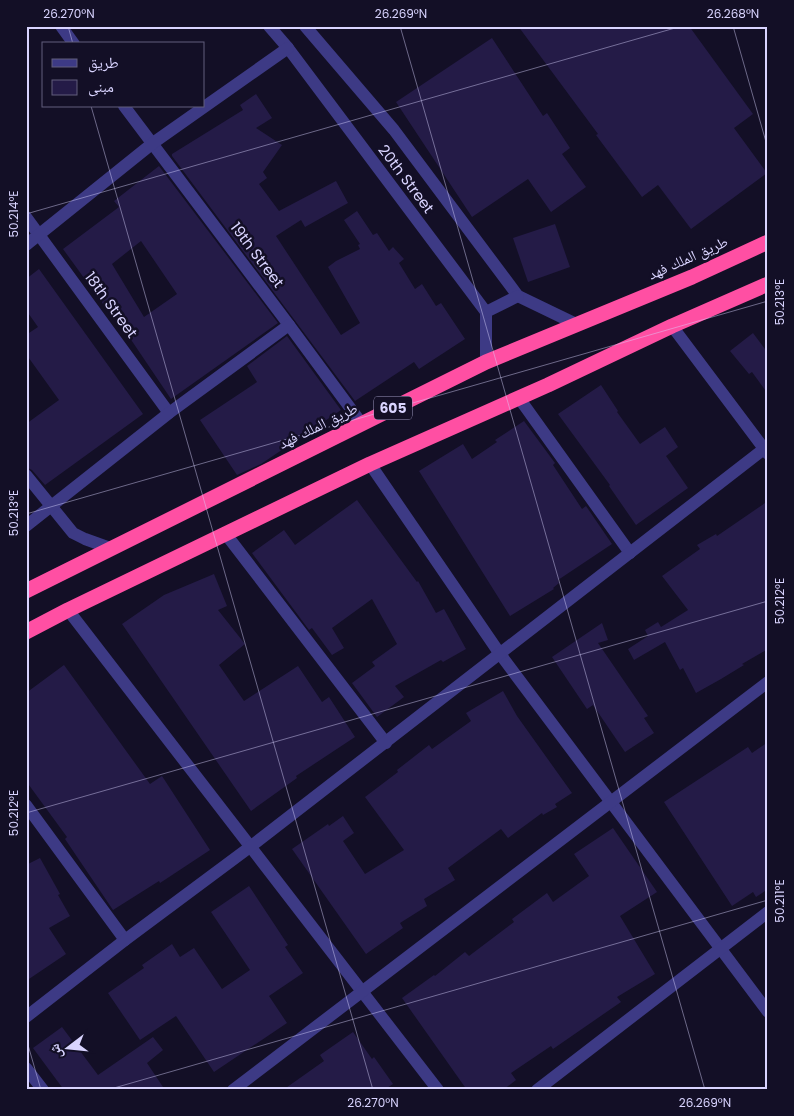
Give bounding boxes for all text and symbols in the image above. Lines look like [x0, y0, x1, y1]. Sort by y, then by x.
text: 26.270°N [43, 5, 95, 22]
text: 26.269°N [375, 5, 427, 22]
text: 26.268°N [707, 5, 759, 22]
legend [42, 42, 205, 108]
text: طريق [88, 52, 119, 73]
text: مبنى [88, 76, 114, 97]
street label: 20th Street [374, 140, 439, 217]
text: 50.214°E [5, 191, 22, 237]
street label: 19th Street [226, 218, 289, 292]
street label: طريق الملك فهد [644, 231, 731, 285]
street label: 18th Street [80, 267, 143, 342]
text: 50.213°E [771, 279, 788, 325]
road number: 605 [374, 396, 412, 419]
street label: طريق الملك فهد [275, 397, 361, 454]
text: 50.213°E [5, 490, 22, 536]
text: 50.212°E [771, 578, 788, 624]
text: 50.212°E [5, 790, 22, 836]
text: 50.211°E [771, 879, 788, 923]
north arrow [42, 1024, 92, 1074]
text: ش [44, 1042, 67, 1061]
text: 26.270°N [347, 1094, 399, 1111]
text: 26.269°N [679, 1094, 731, 1111]

